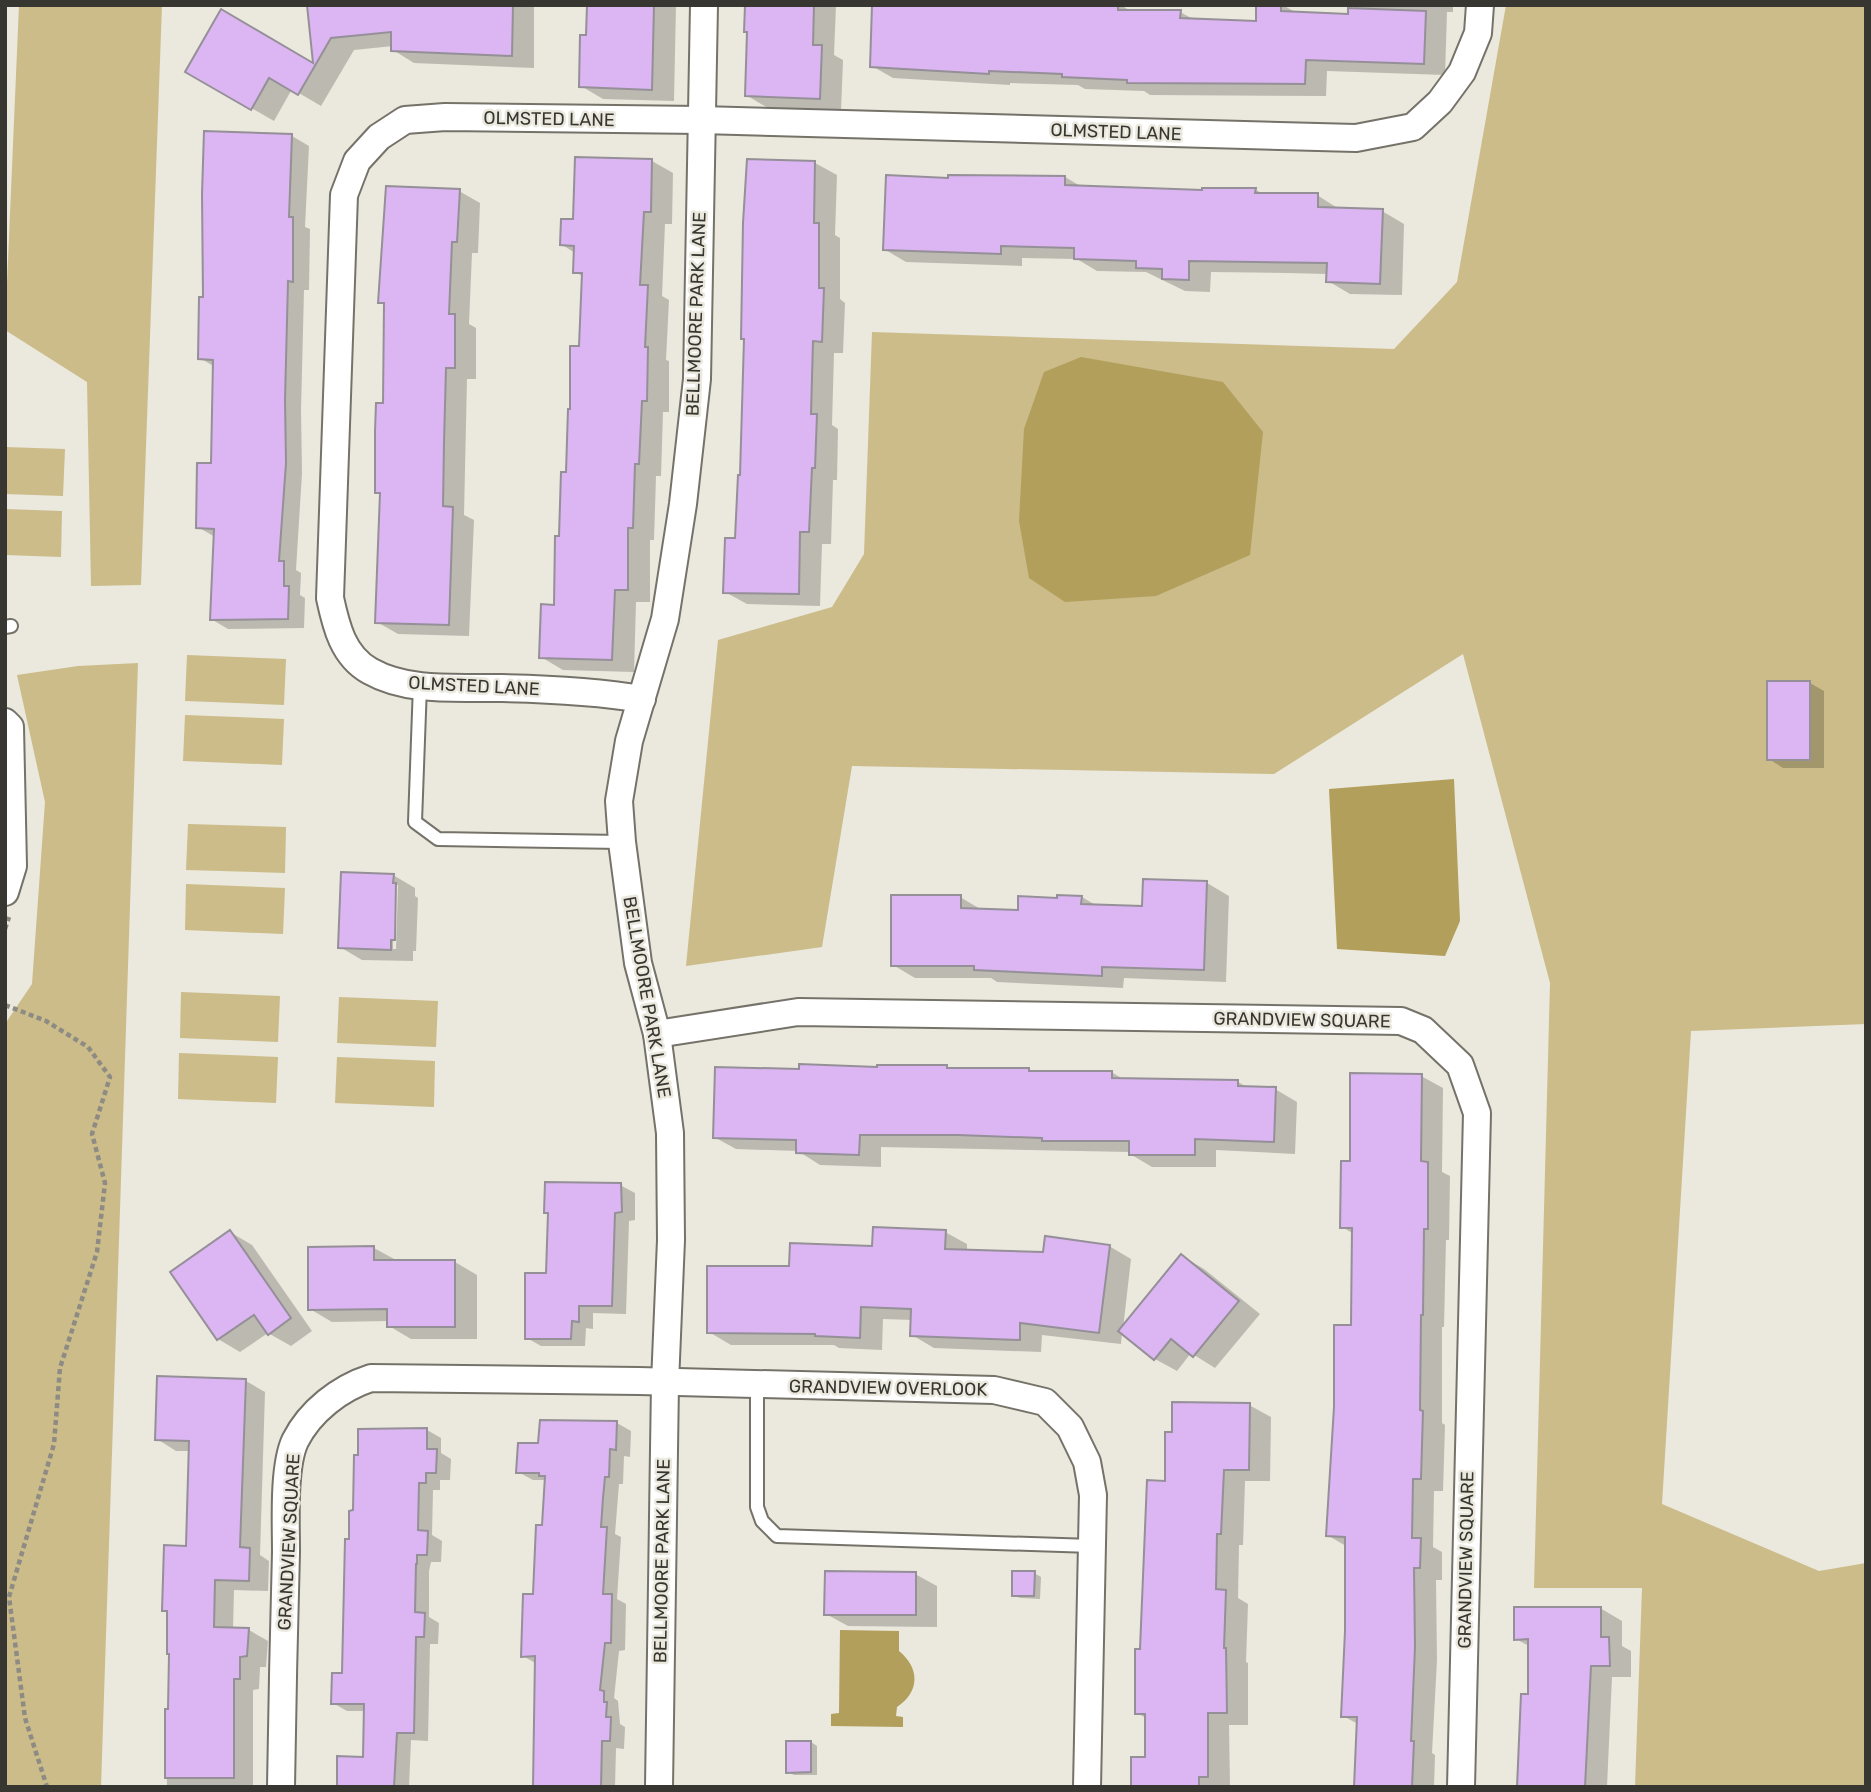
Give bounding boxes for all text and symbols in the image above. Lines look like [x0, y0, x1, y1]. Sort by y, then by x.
street label: OLMSTED LANE [483, 107, 615, 131]
street label: OLMSTED LANE [1050, 119, 1182, 145]
street label: BELLMOORE PARK LANE [681, 212, 711, 416]
street label: OLMSTED LANE [408, 672, 540, 700]
street label: BELLMOORE PARK LANE [618, 894, 676, 1100]
street label: GRANDVIEW SQUARE [1213, 1007, 1391, 1033]
street label: GRANDVIEW OVERLOOK [789, 1375, 987, 1401]
street label: GRANDVIEW SQUARE [273, 1453, 305, 1631]
street label: BELLMOORE PARK LANE [649, 1459, 675, 1663]
street label: GRANDVIEW SQUARE [1453, 1471, 1479, 1649]

